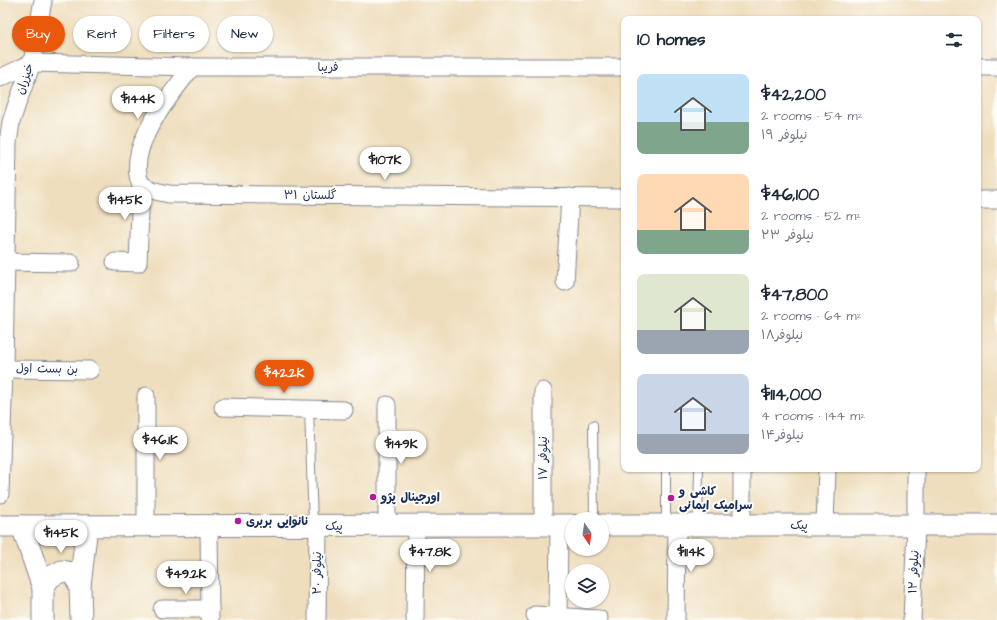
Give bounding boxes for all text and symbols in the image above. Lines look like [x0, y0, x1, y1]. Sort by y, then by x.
chip: Buy [12, 16, 65, 52]
chip: Rent [73, 16, 131, 52]
chip: Filters [139, 16, 209, 52]
chip: New [217, 16, 273, 52]
text: 10 homes [637, 28, 706, 52]
icon: filters [943, 29, 965, 51]
street label: فریبا [317, 59, 339, 76]
street label: خیزران [12, 61, 38, 97]
text: $42,200 [761, 83, 826, 107]
pin: $144K [110, 86, 166, 120]
text: $144K [121, 90, 155, 108]
icon: home [669, 90, 717, 138]
text: 2 rooms · 54 m² [761, 107, 863, 125]
text: نیلوفر ۱۹ [761, 126, 807, 144]
pin: $107K [357, 147, 413, 181]
text: $107K [369, 151, 401, 169]
text: $46,100 [761, 183, 819, 207]
pin: $145K [97, 187, 153, 221]
street label: گلستان ۳۱ [284, 187, 336, 204]
icon: home [669, 190, 717, 238]
text: $145K [108, 191, 142, 209]
text: 2 rooms · 52 m² [761, 207, 861, 225]
text: نیلوفر ۲۳ [761, 226, 814, 244]
text: $47,800 [761, 283, 828, 307]
icon: home [669, 290, 717, 338]
text: 2 rooms · 64 m² [761, 307, 862, 325]
text: نیلوفر۱۸ [761, 326, 803, 344]
street label: بن بست اول [16, 360, 78, 378]
pin: $42.2K [251, 360, 317, 394]
text: $42.2K [264, 364, 304, 382]
text: $114,000 [761, 383, 822, 407]
icon: home [669, 390, 717, 438]
text: 4 rooms · 144 m² [761, 407, 865, 425]
text: نیلوفر۱۴ [761, 426, 804, 444]
pin: $46.1K [127, 427, 193, 461]
text: $46.1K [142, 431, 178, 449]
pin: $149K [373, 431, 429, 465]
text: $149K [384, 435, 418, 453]
street label: نیلوفر ۱۷ [535, 436, 552, 480]
place label: کاشی و سرامیک ایمانی [678, 483, 752, 514]
place label: اورجینال پژو [380, 489, 440, 506]
marker: اورجینال پژو [368, 492, 378, 502]
marker: کاشی و سرامیک ایمانی [666, 493, 676, 503]
north arrow [565, 512, 609, 556]
map controls [565, 512, 609, 608]
place label: نانوایی بربری [246, 513, 309, 530]
marker: نانوایی بربری [233, 516, 243, 526]
street label: پیک [790, 517, 808, 534]
street label: پیک [325, 518, 343, 535]
pin: $145K [33, 520, 89, 554]
text: $145K [44, 524, 78, 542]
pin: $47.8K [397, 539, 463, 573]
pin: $114K [663, 539, 719, 573]
text: $47.8K [409, 543, 451, 561]
text: $114K [677, 543, 705, 561]
street label: نیلوفر ۱۲ [904, 550, 924, 594]
street label: نیلوفر ۲۰ [309, 552, 326, 594]
pin: $49.2K [153, 561, 219, 595]
button: layers [565, 564, 609, 608]
text: $49.2K [166, 565, 206, 583]

